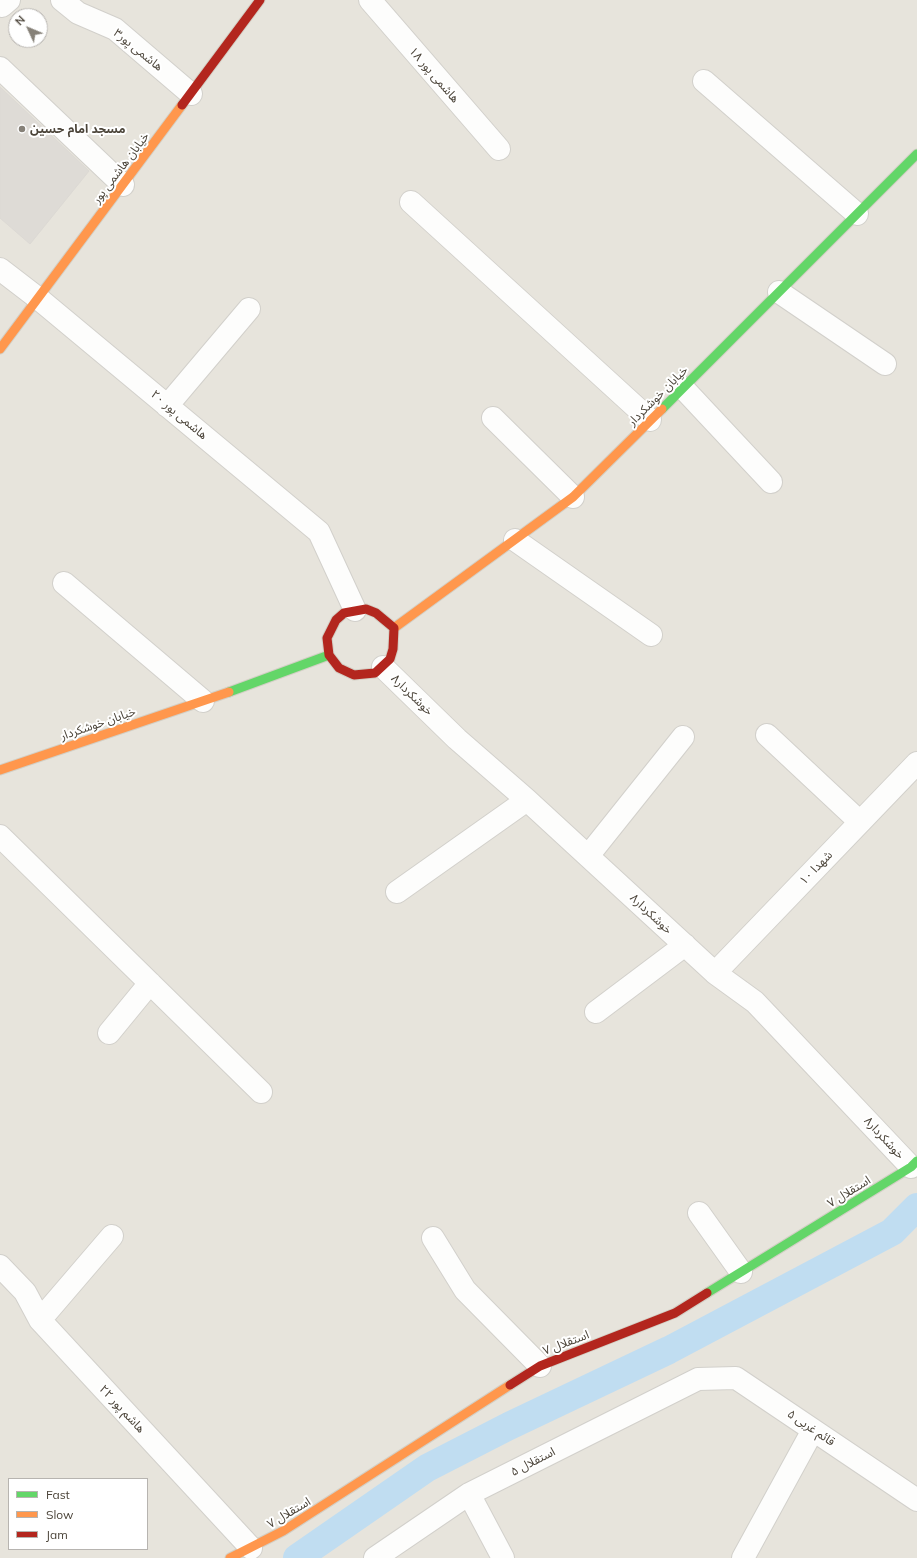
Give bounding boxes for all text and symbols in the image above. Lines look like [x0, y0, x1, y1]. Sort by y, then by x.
north arrow [8, 8, 48, 48]
text: N [12, 13, 28, 28]
street label: هاشمی پور۳ [110, 26, 166, 74]
street label: هاشمی پور ۱۸ [406, 44, 462, 106]
place label: مسجد امام حسین [30, 122, 125, 136]
marker: مسجد امام حسین [17, 124, 27, 134]
street label: خیابان هاشمی پور [90, 130, 152, 206]
street label: خیابان خوشکردار [625, 363, 691, 429]
street label: هاشمی پور ۲۰ [148, 387, 210, 443]
street label: خوشکردار۸ [388, 672, 436, 718]
street label: خیابان خوشکردار [58, 704, 138, 744]
street label: شهدا ۱۰ [796, 848, 836, 888]
street label: خوشکردار۸ [627, 891, 675, 937]
street label: خوشکردار۸ [861, 1114, 907, 1162]
street label: استقلال ۷ [825, 1173, 873, 1211]
street label: استقلال ۷ [541, 1328, 591, 1358]
street label: هاشم پور ۲۲ [96, 1382, 148, 1436]
street label: قائم غربی ۵ [784, 1407, 838, 1449]
street label: استقلال ۵ [508, 1445, 558, 1479]
legend [8, 1478, 148, 1550]
text: Fast [46, 1487, 70, 1502]
street label: استقلال ۷ [265, 1494, 313, 1532]
text: Slow [46, 1507, 74, 1522]
text: Jam [46, 1527, 68, 1542]

